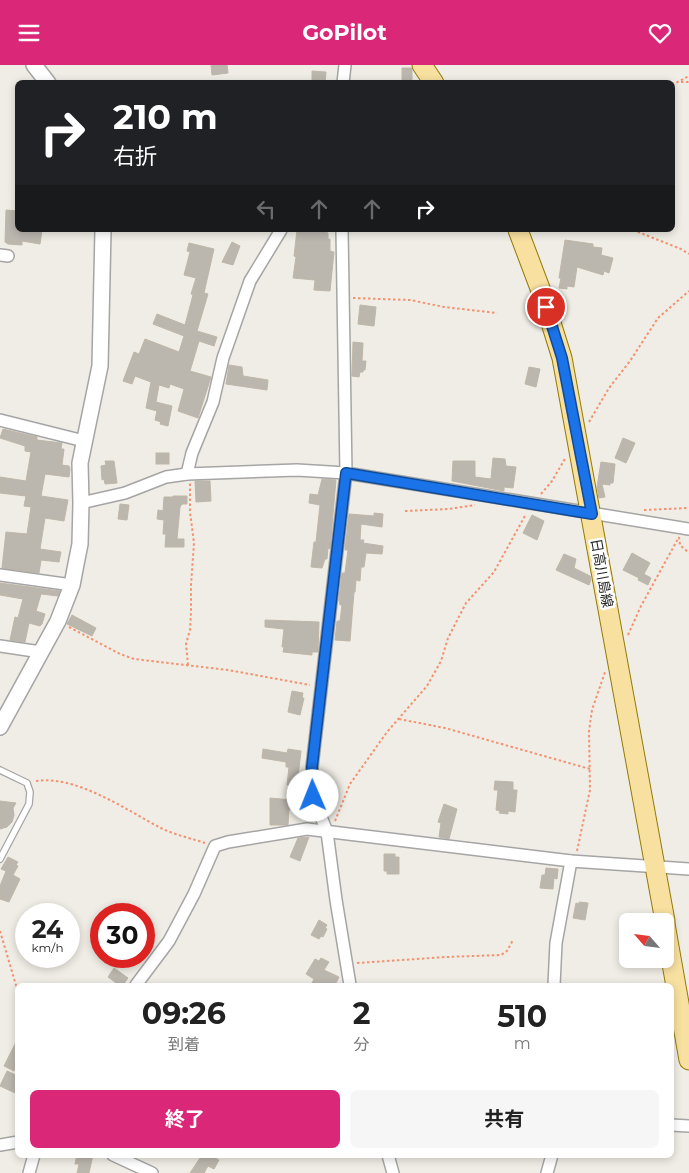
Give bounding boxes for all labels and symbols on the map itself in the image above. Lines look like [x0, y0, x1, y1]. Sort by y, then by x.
pin [525, 286, 567, 328]
street label: 日高川島線 [587, 537, 617, 609]
position arrow [286, 769, 338, 821]
speed limit sign: 30 [90, 903, 155, 968]
north arrow [619, 913, 674, 967]

